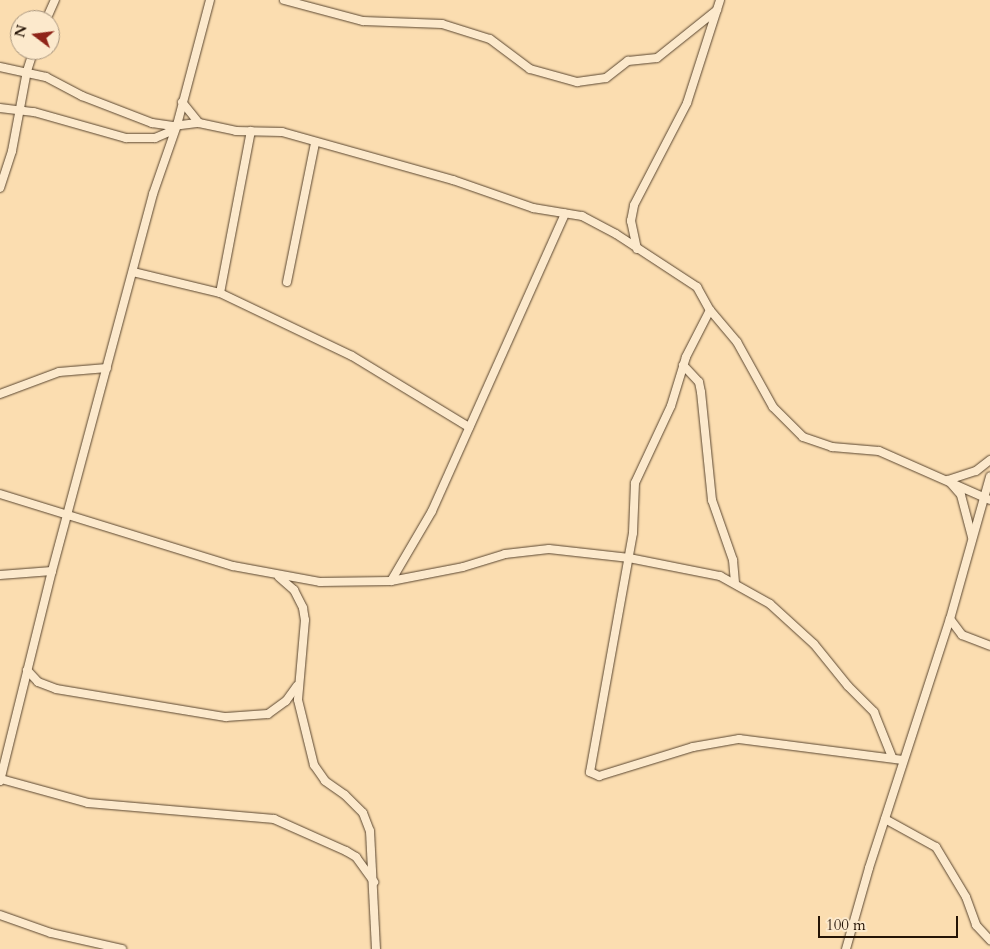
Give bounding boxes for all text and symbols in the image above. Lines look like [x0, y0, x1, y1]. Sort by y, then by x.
north arrow [10, 10, 60, 60]
text: N [10, 23, 32, 40]
scale bar [820, 906, 960, 938]
text: 100 m [826, 915, 866, 935]

